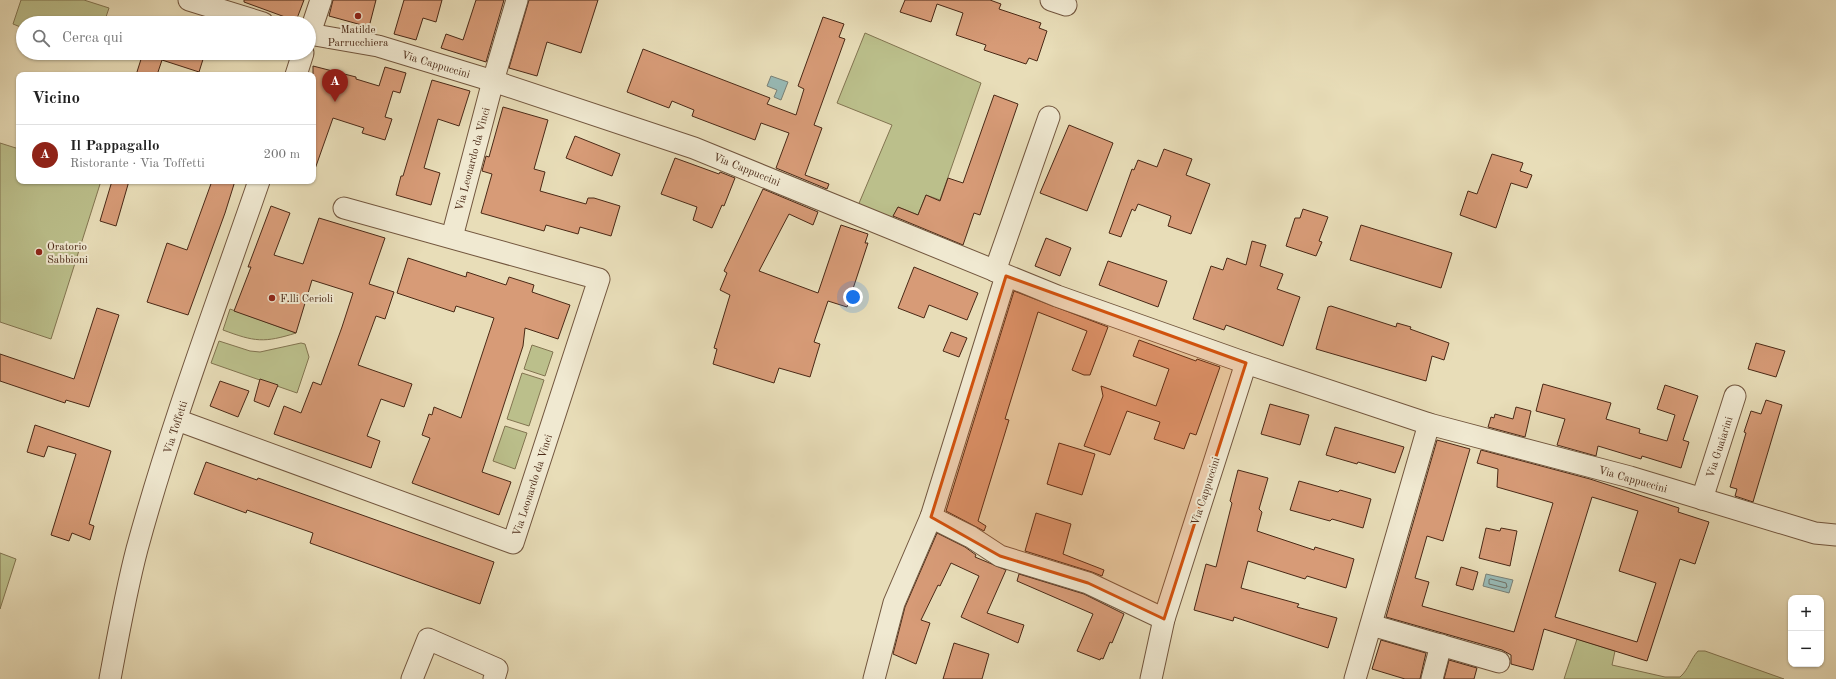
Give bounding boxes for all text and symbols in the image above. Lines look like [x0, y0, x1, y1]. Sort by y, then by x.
marker: Matilde Parrucchiera [353, 11, 363, 21]
search box [16, 16, 316, 60]
place label: Matilde Parrucchiera [328, 25, 389, 49]
icon: search [30, 27, 52, 49]
text: Cerca qui [62, 31, 123, 46]
street label: Via Cappuccini [400, 50, 471, 81]
pin: A [322, 69, 348, 102]
text: Vicino [32, 90, 80, 107]
street label: Via Leonardo da Vinci [454, 107, 493, 212]
text: Il Pappagallo [70, 139, 160, 154]
text: A [40, 148, 50, 161]
text: 200 m [263, 148, 300, 161]
street label: Via Cappuccini [711, 152, 781, 189]
text: Ristorante · Via Toffetti [70, 157, 205, 170]
place label: Oratorio Sabbioni [47, 242, 88, 266]
marker: Oratorio Sabbioni [34, 247, 44, 257]
your location [843, 287, 863, 307]
marker: F.lli Cerioli [267, 293, 277, 303]
place label: F.lli Cerioli [280, 294, 333, 305]
street label: Via Toffetti [163, 400, 190, 455]
street label: Via Guaiarini [1705, 416, 1735, 479]
street label: Via Leonardo da Vinci [512, 433, 555, 538]
street label: Via Cappuccini [1190, 456, 1223, 527]
street label: Via Cappuccini [1597, 465, 1668, 496]
map controls [1788, 595, 1824, 667]
button: + [1788, 595, 1824, 631]
button: − [1788, 631, 1824, 667]

